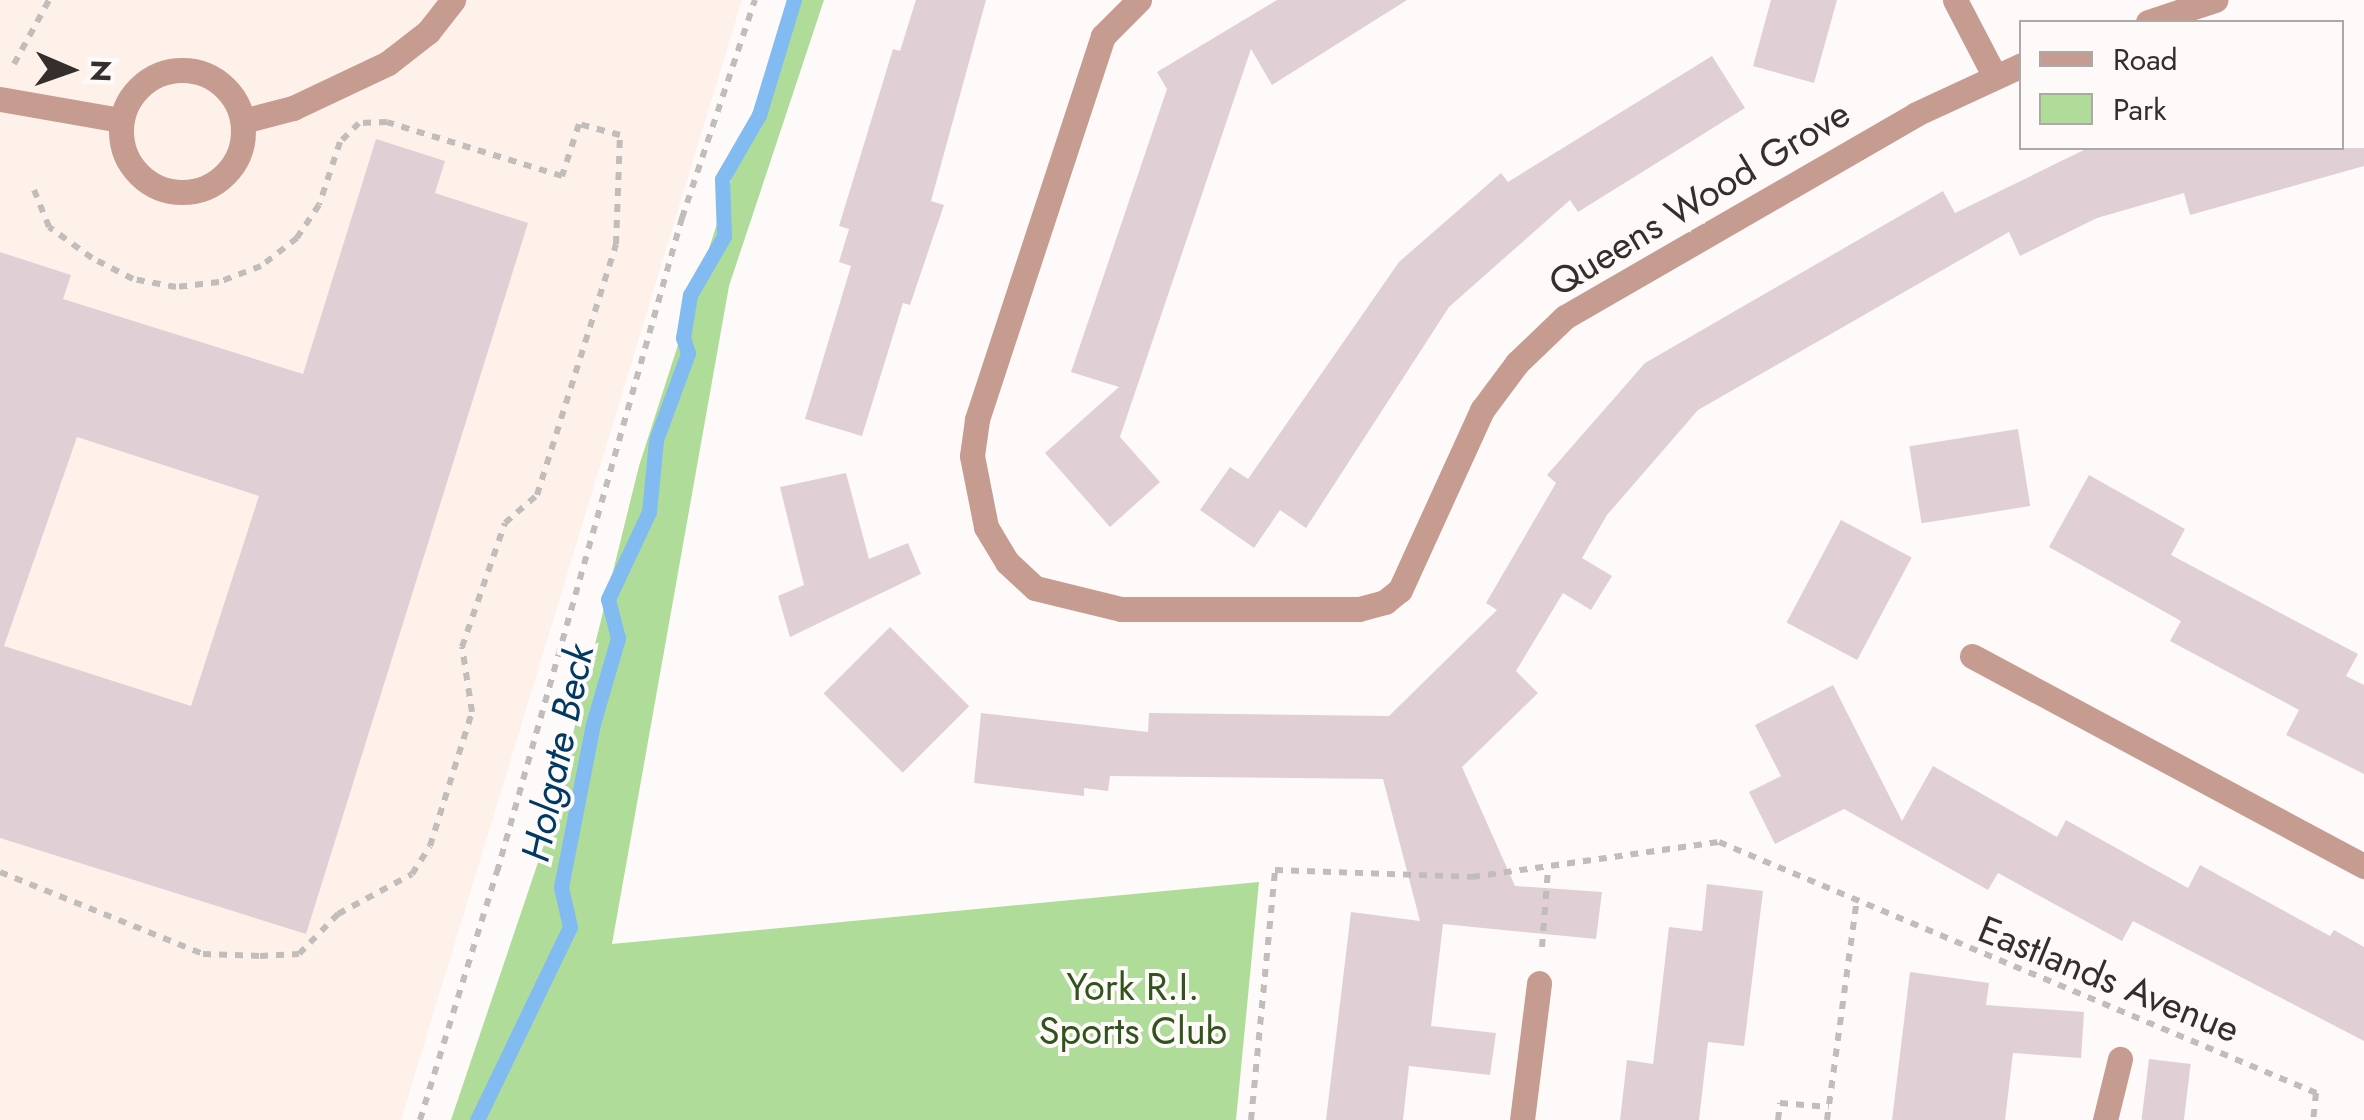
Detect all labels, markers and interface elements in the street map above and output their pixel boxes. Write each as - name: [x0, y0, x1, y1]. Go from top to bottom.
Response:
- north arrow: [20, 20, 120, 120]
- legend: [2019, 20, 2344, 150]
- text: Road: [2113, 38, 2178, 81]
- text: N: [80, 59, 121, 83]
- text: Park: [2113, 88, 2166, 131]
- street label: Queens Wood Grove: [1540, 90, 1858, 306]
- water label: Holgate Beck: [511, 640, 603, 866]
- street label: Eastlands Avenue: [1972, 906, 2246, 1052]
- park label: York R.I. Sports Club: [1039, 964, 1227, 1054]

